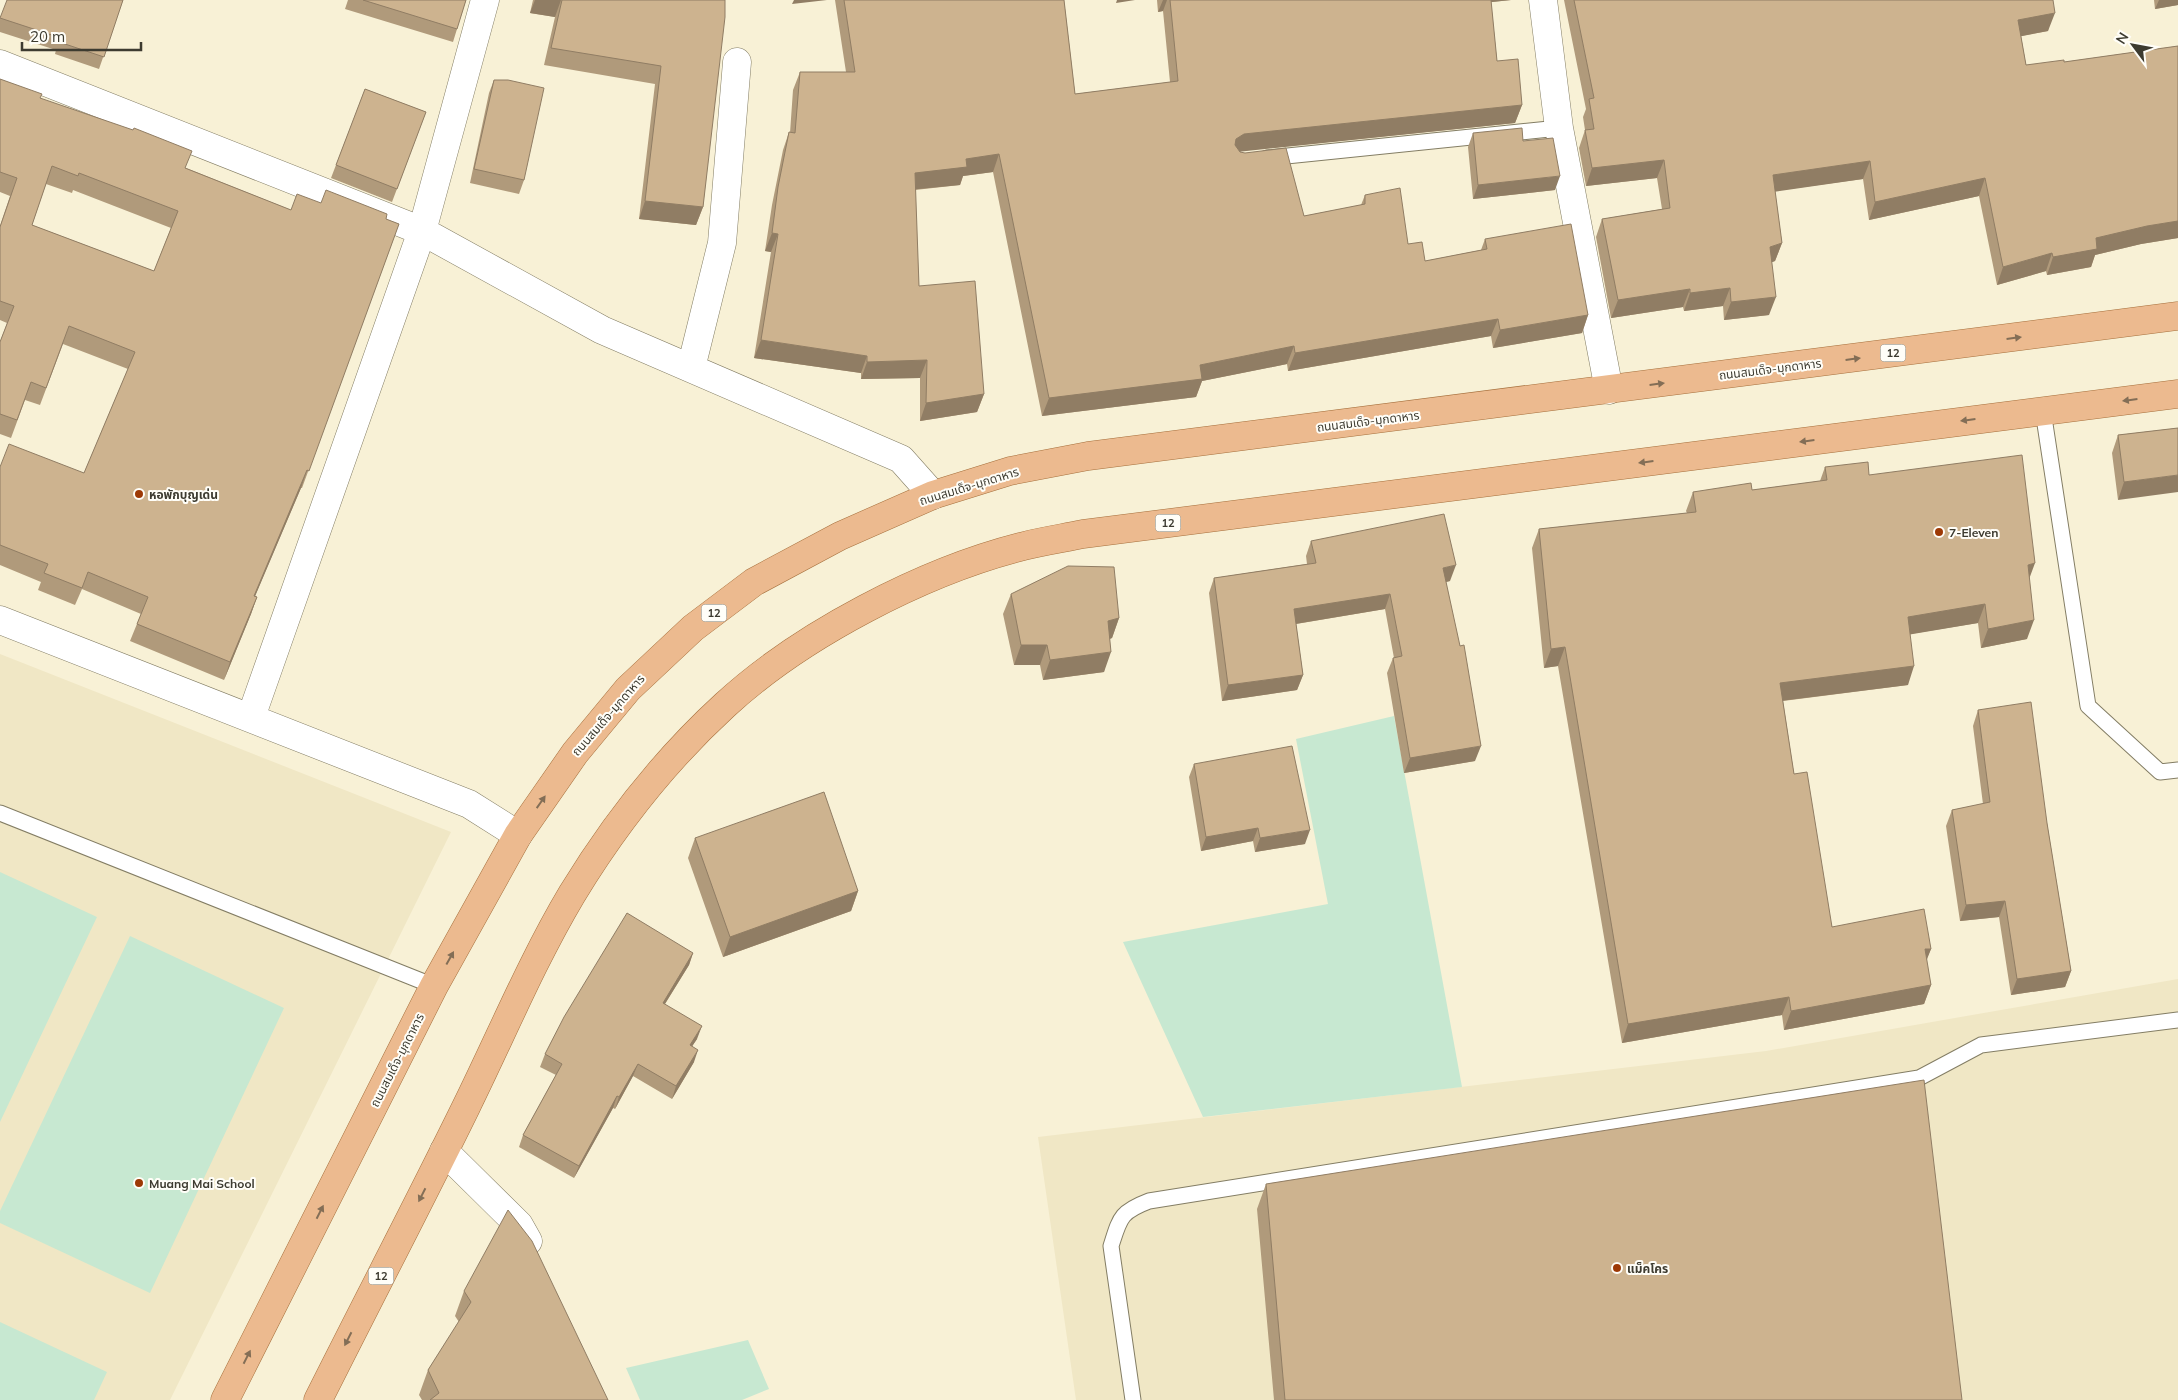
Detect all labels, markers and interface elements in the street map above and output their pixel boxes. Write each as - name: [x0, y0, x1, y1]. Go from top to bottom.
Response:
- scale bar: [22, 20, 141, 52]
- north arrow: [2108, 20, 2158, 70]
- text: 20 m: [30, 27, 65, 46]
- text: N: [2112, 29, 2132, 47]
- one-way arrow: [2006, 334, 2022, 342]
- road number: 12: [1880, 344, 1906, 362]
- one-way arrow: [1845, 354, 1861, 362]
- street label: ถนนสมเด็จ-มุกดาหาร: [1718, 355, 1822, 383]
- one-way arrow: [1649, 380, 1665, 388]
- one-way arrow: [2121, 396, 2137, 404]
- street label: ถนนสมเด็จ-มุกดาหาร: [1316, 407, 1420, 435]
- one-way arrow: [1960, 416, 1976, 424]
- one-way arrow: [1799, 437, 1815, 445]
- one-way arrow: [1638, 458, 1654, 466]
- street label: ถนนสมเด็จ-มุกดาหาร: [918, 464, 1021, 508]
- place label: หอพักบุญเด่น: [149, 487, 218, 502]
- marker: หอพักบุญเด่น: [133, 488, 145, 500]
- road number: 12: [1156, 514, 1180, 532]
- place label: 7-Eleven: [1949, 525, 1998, 540]
- marker: 7-Eleven: [1933, 526, 1945, 538]
- road number: 12: [702, 604, 726, 622]
- street label: ถนนสมเด็จ-มุกดาหาร: [569, 671, 648, 759]
- one-way arrow: [536, 796, 546, 809]
- one-way arrow: [446, 950, 454, 965]
- street label: ถนนสมเด็จ-มุกดาหาร: [367, 1011, 427, 1109]
- place label: Muang Mai School: [149, 1176, 255, 1191]
- marker: Muang Mai School: [133, 1177, 145, 1189]
- one-way arrow: [418, 1187, 426, 1202]
- one-way arrow: [316, 1204, 324, 1219]
- place label: แม็คโคร: [1627, 1261, 1668, 1276]
- marker: แม็คโคร: [1611, 1262, 1623, 1274]
- road number: 12: [368, 1268, 394, 1284]
- one-way arrow: [344, 1332, 352, 1347]
- one-way arrow: [243, 1349, 251, 1364]

